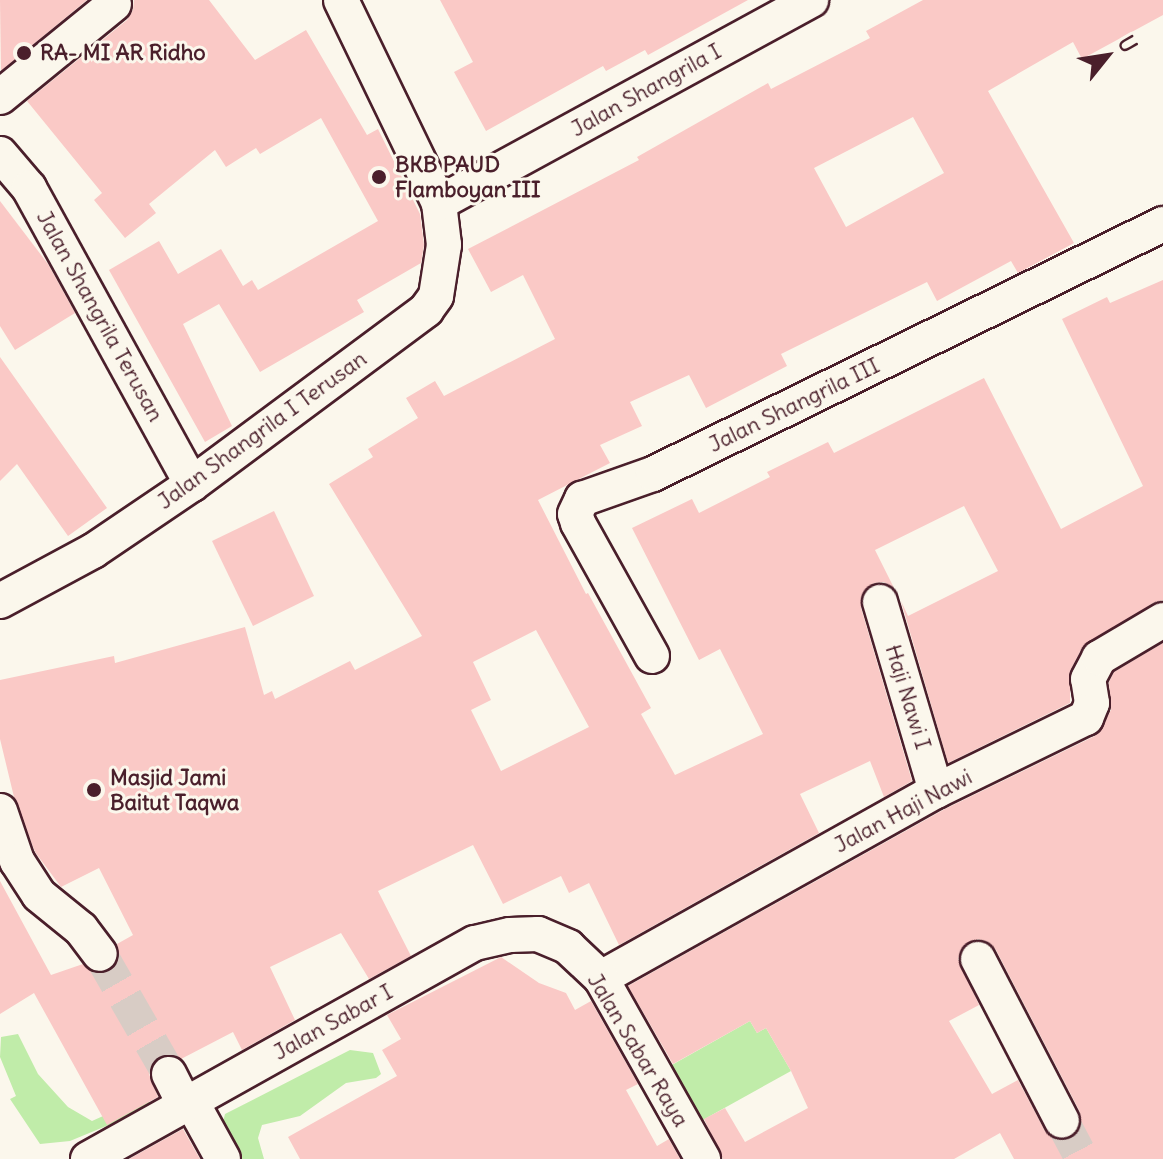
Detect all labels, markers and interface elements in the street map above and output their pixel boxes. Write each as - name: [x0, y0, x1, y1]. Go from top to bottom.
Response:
- north arrow: [1067, 16, 1147, 96]
- text: U: [1112, 30, 1144, 58]
- street label: Jalan Shangrila I: [566, 38, 726, 142]
- place label: RA- MI AR Ridho: [40, 40, 206, 66]
- marker: RA- MI AR Ridho: [15, 44, 33, 62]
- place label: BKB PAUD Flamboyan III: [395, 151, 541, 202]
- marker: BKB PAUD Flamboyan III: [370, 168, 388, 186]
- street label: Jalan Shangrila Terusan: [31, 206, 169, 426]
- street label: Jalan Shangrila I Terusan: [152, 345, 372, 515]
- street label: Jalan Shangrila III: [704, 352, 884, 458]
- street label: Haji Nawi I: [880, 641, 936, 753]
- place label: Masjid Jami Baitut Taqwa: [110, 764, 239, 816]
- street label: Jalan Haji Nawi: [830, 764, 976, 858]
- marker: Masjid Jami Baitut Taqwa: [85, 781, 103, 799]
- street label: Jalan Sabar Raya: [582, 969, 694, 1131]
- street label: Jalan Sabar I: [269, 978, 397, 1066]

